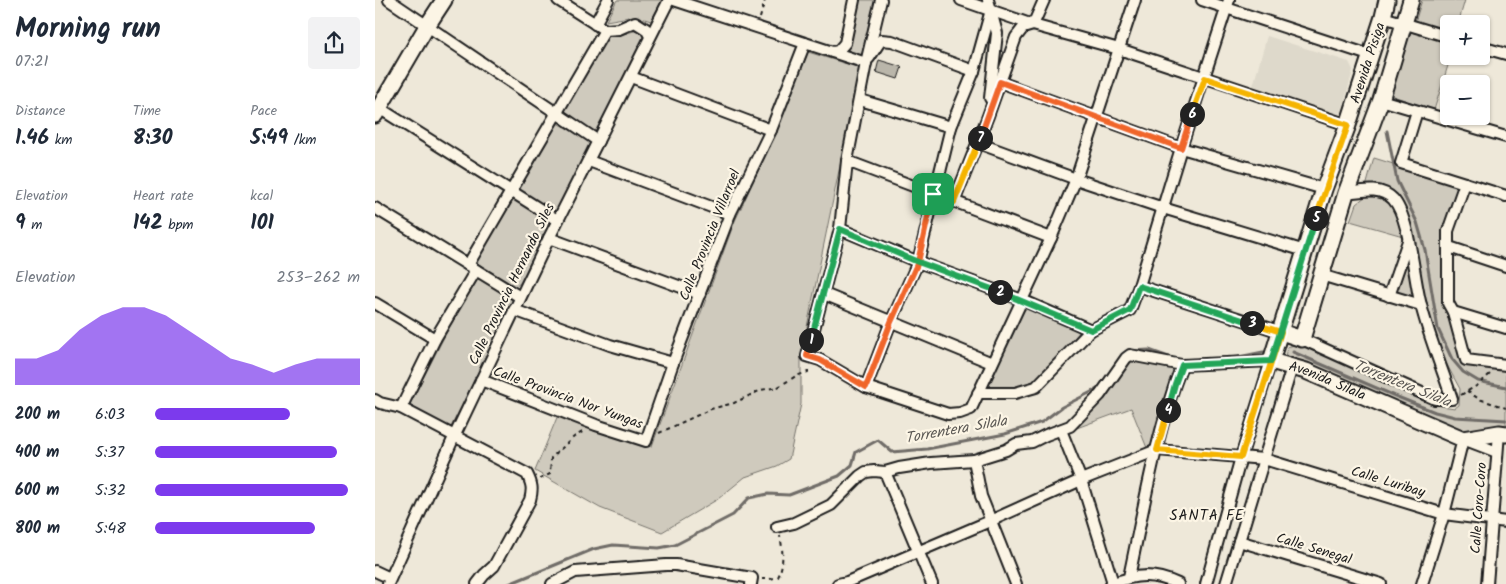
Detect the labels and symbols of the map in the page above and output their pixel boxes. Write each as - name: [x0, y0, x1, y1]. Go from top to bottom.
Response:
- street label: Avenida Pisiga: [1345, 20, 1391, 106]
- pin: 6: [1179, 102, 1205, 126]
- pin: 7: [967, 126, 993, 150]
- street label: Calle Provincia Villarroel: [674, 165, 747, 304]
- pin: [912, 173, 954, 215]
- street label: Calle Provincia Hernando Siles: [463, 199, 561, 369]
- pin: 5: [1303, 206, 1329, 230]
- pin: 2: [987, 280, 1013, 304]
- pin: 3: [1239, 310, 1265, 336]
- pin: 1: [799, 328, 823, 352]
- water label: Torrentera Silala: [1350, 354, 1455, 415]
- street label: Avenida Silala: [1286, 356, 1369, 407]
- street label: Calle Provincia Nor Yungas: [490, 361, 646, 435]
- pin: 4: [1155, 398, 1181, 422]
- water label: Torrentera Silala: [903, 409, 1010, 451]
- street label: Calle Luribay: [1348, 460, 1428, 504]
- street label: Calle Coro-Coro: [1465, 462, 1493, 554]
- district label: SANTA FE: [1169, 504, 1245, 528]
- street label: Calle Senegal: [1274, 527, 1355, 571]

